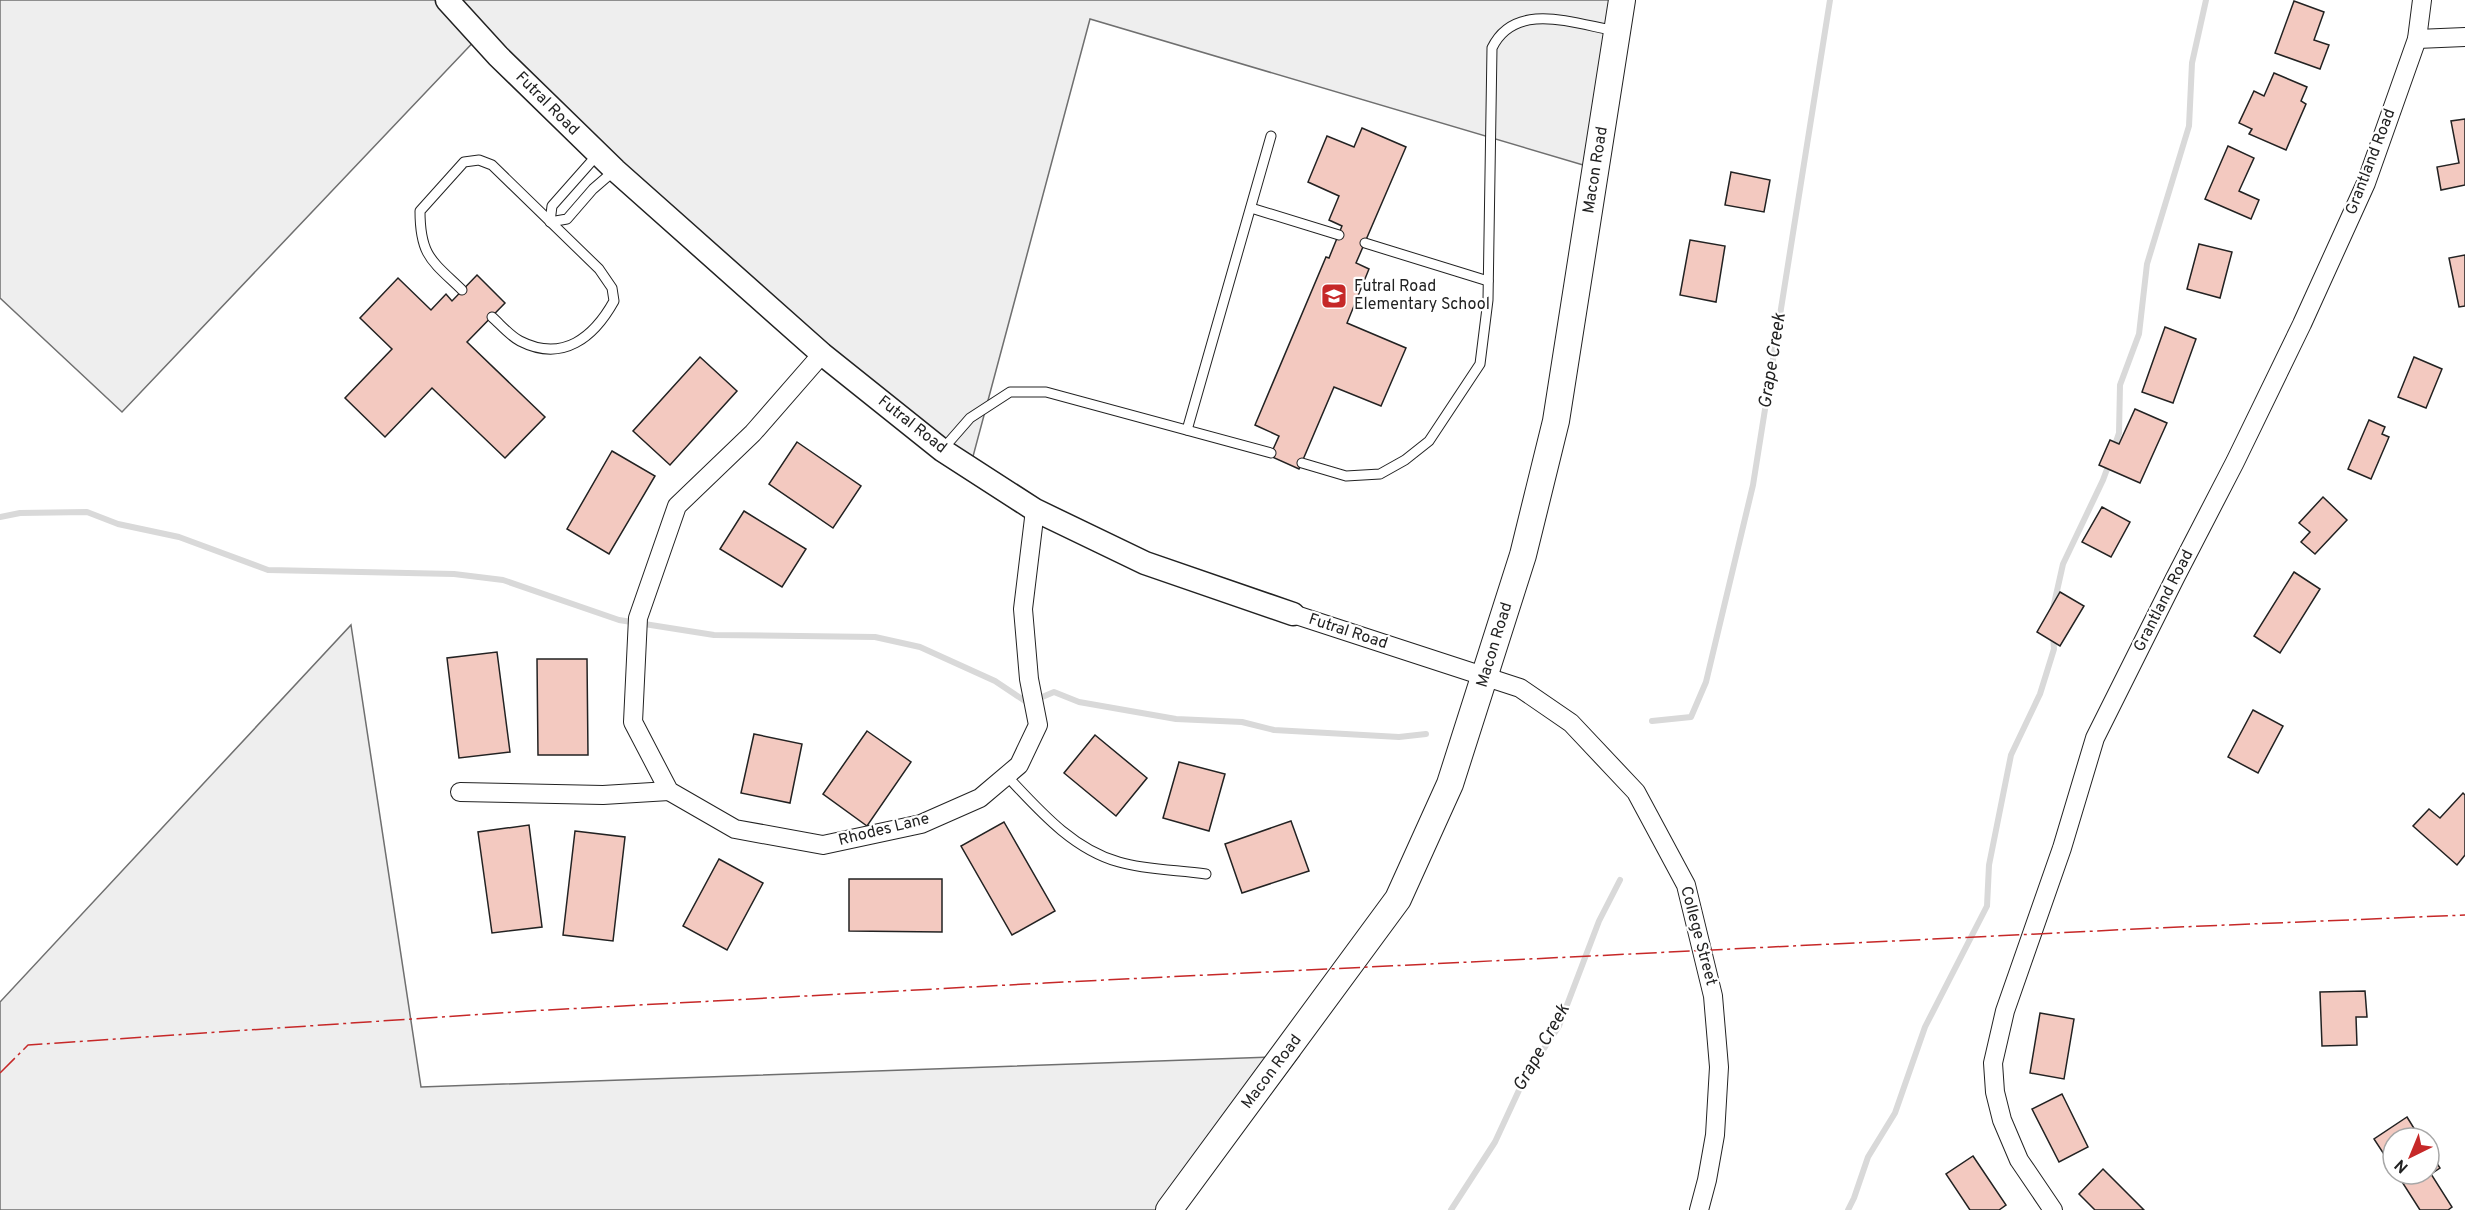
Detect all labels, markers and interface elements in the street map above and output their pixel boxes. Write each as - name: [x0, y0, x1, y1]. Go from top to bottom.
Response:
- street label: Futral Road: [511, 68, 583, 140]
- street label: Grantland Road: [2342, 106, 2400, 218]
- street label: Macon Road: [1579, 125, 1613, 215]
- place label: Futral Road Elementary School: [1354, 277, 1490, 315]
- school or university icon: Futral Road Elementary School: [1319, 281, 1349, 311]
- water label: Grape Creek: [1754, 311, 1792, 410]
- street label: Futral Road: [873, 392, 951, 458]
- street label: Grantland Road: [2130, 547, 2198, 655]
- street label: Macon Road: [1473, 600, 1517, 690]
- street label: Futral Road: [1306, 610, 1390, 654]
- street label: Rhodes Lane: [836, 809, 932, 851]
- street label: College Street: [1675, 884, 1721, 988]
- water label: Grape Creek: [1509, 1000, 1576, 1096]
- street label: Macon Road: [1238, 1031, 1306, 1113]
- north arrow: [2381, 1126, 2441, 1186]
- text: N: [2391, 1154, 2413, 1177]

